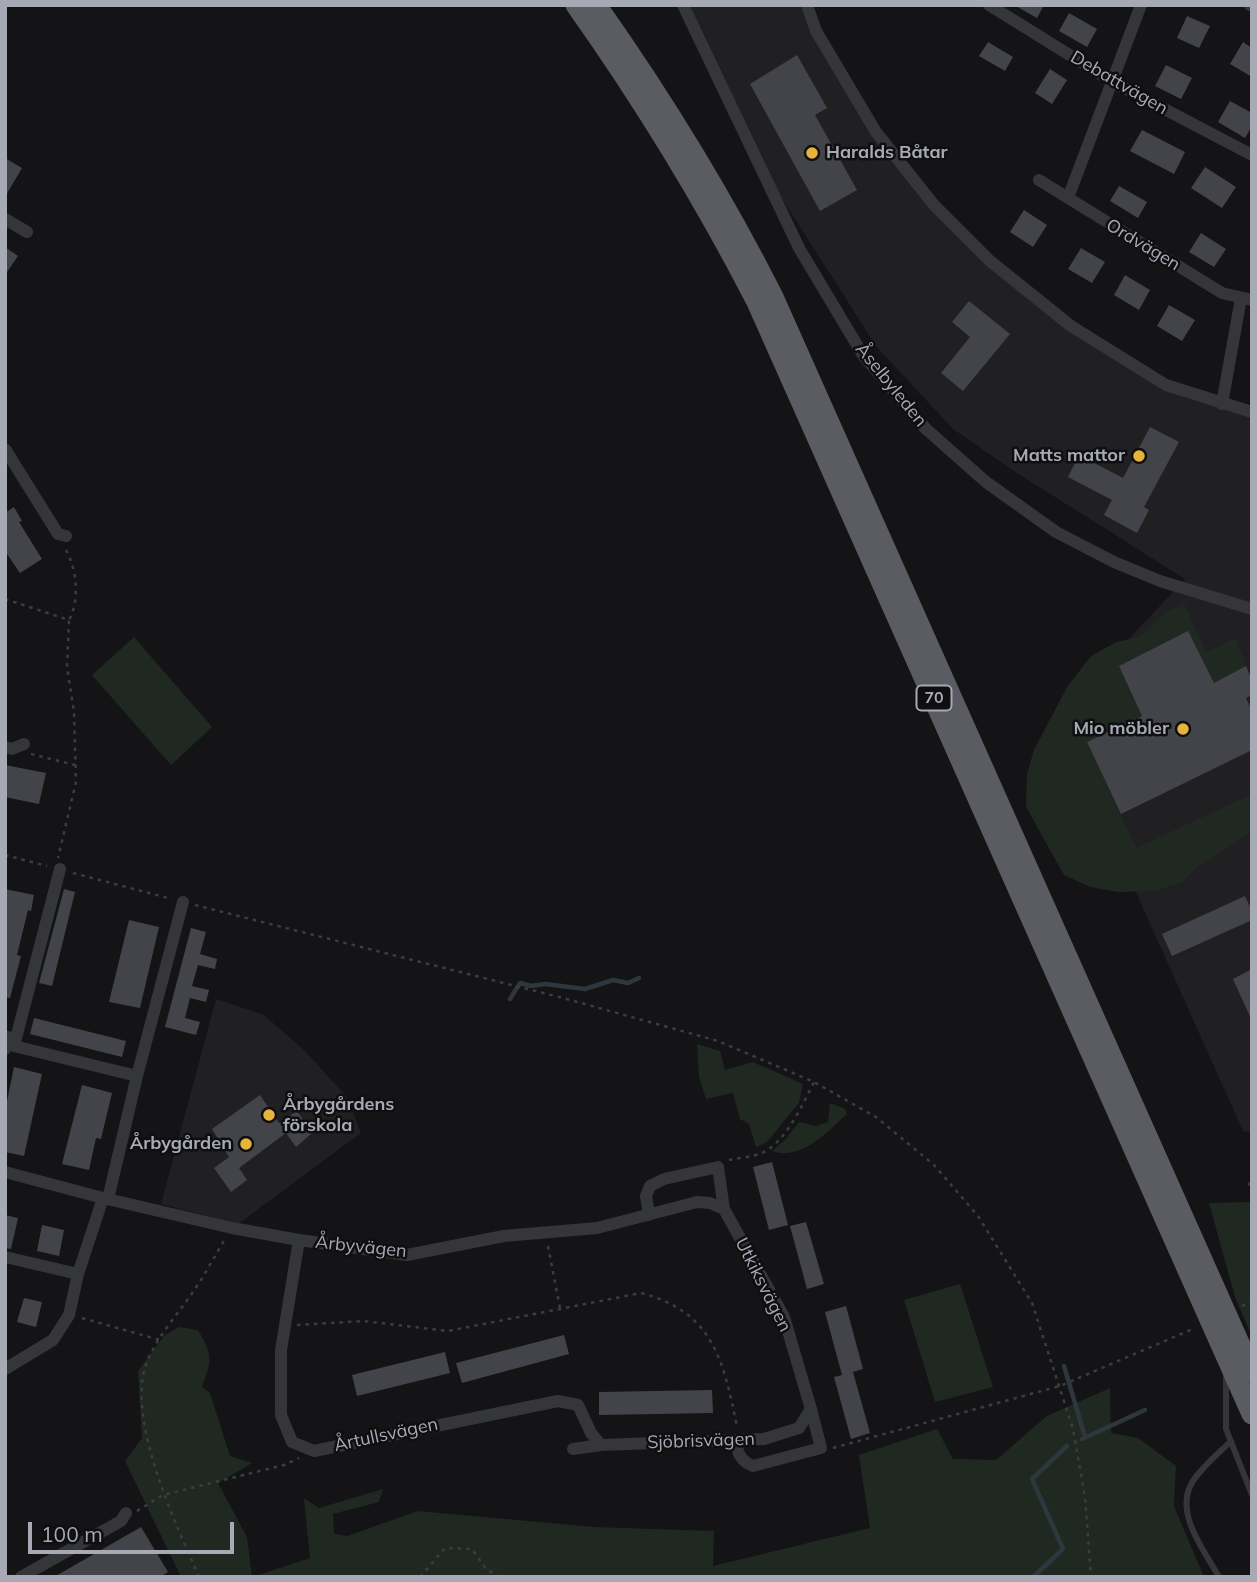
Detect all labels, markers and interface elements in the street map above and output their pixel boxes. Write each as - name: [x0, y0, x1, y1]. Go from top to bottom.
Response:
- street label: Debattvägen: [1066, 46, 1172, 120]
- place label: Haralds Båtar: [826, 142, 948, 164]
- marker: Haralds Båtar: [804, 145, 820, 161]
- street label: Ordvägen: [1102, 214, 1184, 276]
- street label: Åselbyleden: [851, 339, 931, 431]
- place label: Matts mattor: [1013, 445, 1125, 467]
- marker: Matts mattor: [1131, 448, 1147, 464]
- road number: 70: [916, 685, 951, 710]
- place label: Mio möbler: [1073, 718, 1169, 740]
- marker: Mio möbler: [1175, 721, 1191, 737]
- place label: Årbygårdens förskola: [283, 1094, 394, 1136]
- marker: Årbygårdens förskola: [261, 1107, 277, 1123]
- place label: Årbygården: [130, 1133, 232, 1155]
- marker: Årbygården: [238, 1136, 254, 1152]
- street label: Årbyvägen: [314, 1231, 408, 1263]
- street label: Utkiksvägen: [730, 1234, 796, 1336]
- street label: Årtullsvägen: [332, 1413, 440, 1457]
- street label: Sjöbrisvägen: [647, 1428, 755, 1454]
- scale bar: [32, 1508, 238, 1552]
- text: 100 m: [41, 1521, 103, 1547]

